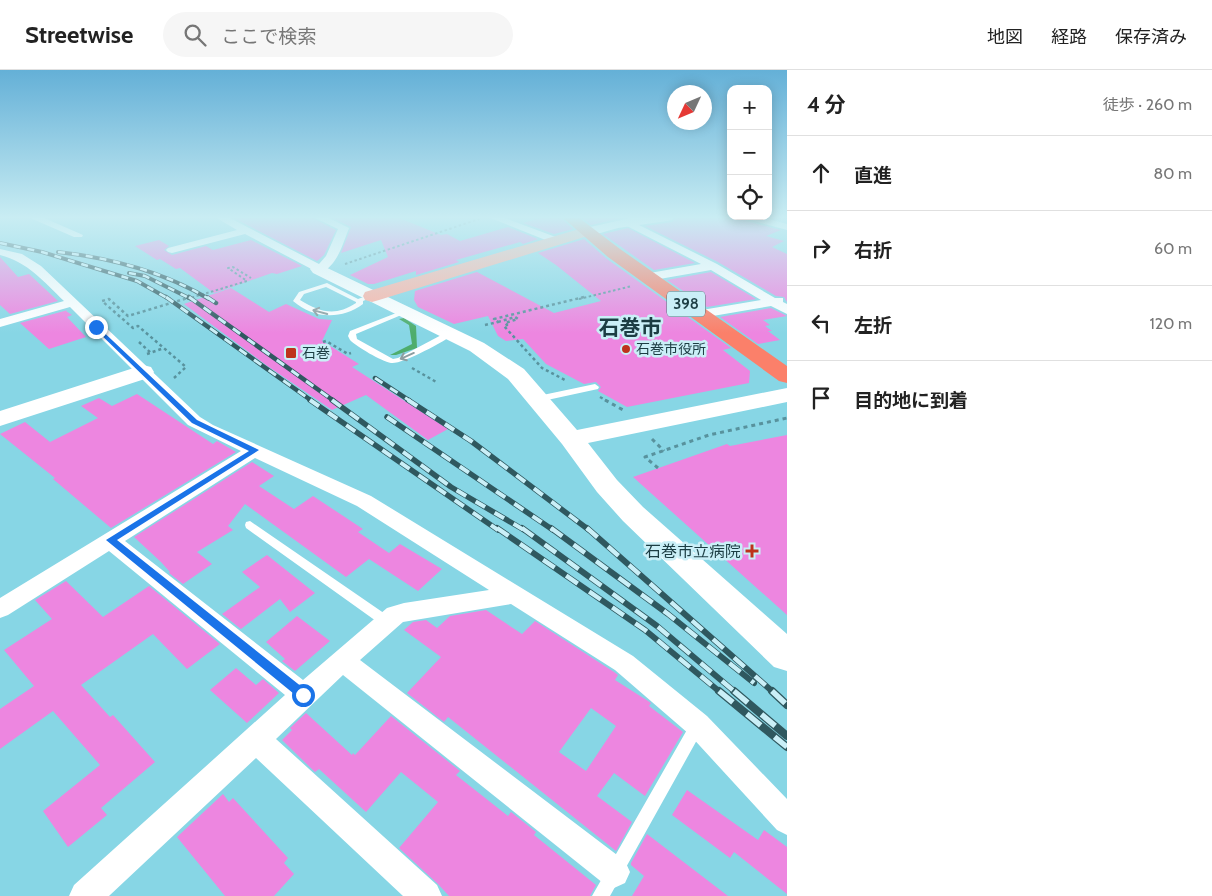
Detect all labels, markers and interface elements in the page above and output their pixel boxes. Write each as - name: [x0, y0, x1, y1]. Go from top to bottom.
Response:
- search box: [163, 12, 513, 57]
- text: Streetwise: [25, 20, 133, 49]
- icon: search: [181, 21, 209, 49]
- text: ここで検索: [221, 25, 316, 48]
- text: 地図: [987, 26, 1023, 48]
- text: 経路: [1051, 26, 1087, 48]
- text: 保存済み: [1115, 26, 1187, 48]
- north arrow: [667, 85, 712, 130]
- map controls: [727, 85, 772, 220]
- button: +: [727, 85, 772, 130]
- text: 4 分: [807, 92, 846, 117]
- text: 徒歩 · 260 m: [1103, 95, 1192, 114]
- button: −: [727, 130, 772, 175]
- icon: ahead: [807, 159, 835, 187]
- text: 直進: [854, 164, 892, 187]
- text: 80 m: [1154, 164, 1192, 183]
- button: locate: [727, 175, 772, 220]
- icon: right: [807, 234, 835, 262]
- text: 右折: [854, 239, 892, 262]
- text: 60 m: [1154, 239, 1192, 258]
- road number: 398: [667, 292, 705, 316]
- one-way arrow: [312, 307, 328, 316]
- icon: left: [807, 309, 835, 337]
- text: 左折: [854, 314, 892, 337]
- text: 120 m: [1150, 314, 1192, 333]
- district label: 石巻市: [599, 315, 662, 340]
- route end: [85, 316, 108, 339]
- place label: 石巻市役所: [636, 340, 706, 358]
- marker: 石巻市役所: [620, 343, 632, 355]
- place label: 石巻: [302, 344, 330, 362]
- marker: 石巻: [284, 346, 298, 360]
- one-way arrow: [400, 352, 415, 362]
- icon: arrive: [807, 384, 835, 412]
- text: 目的地に到着: [854, 389, 968, 412]
- place label: 石巻市立病院: [645, 542, 741, 561]
- marker: 石巻市立病院: [745, 544, 759, 558]
- route start: [292, 684, 315, 707]

